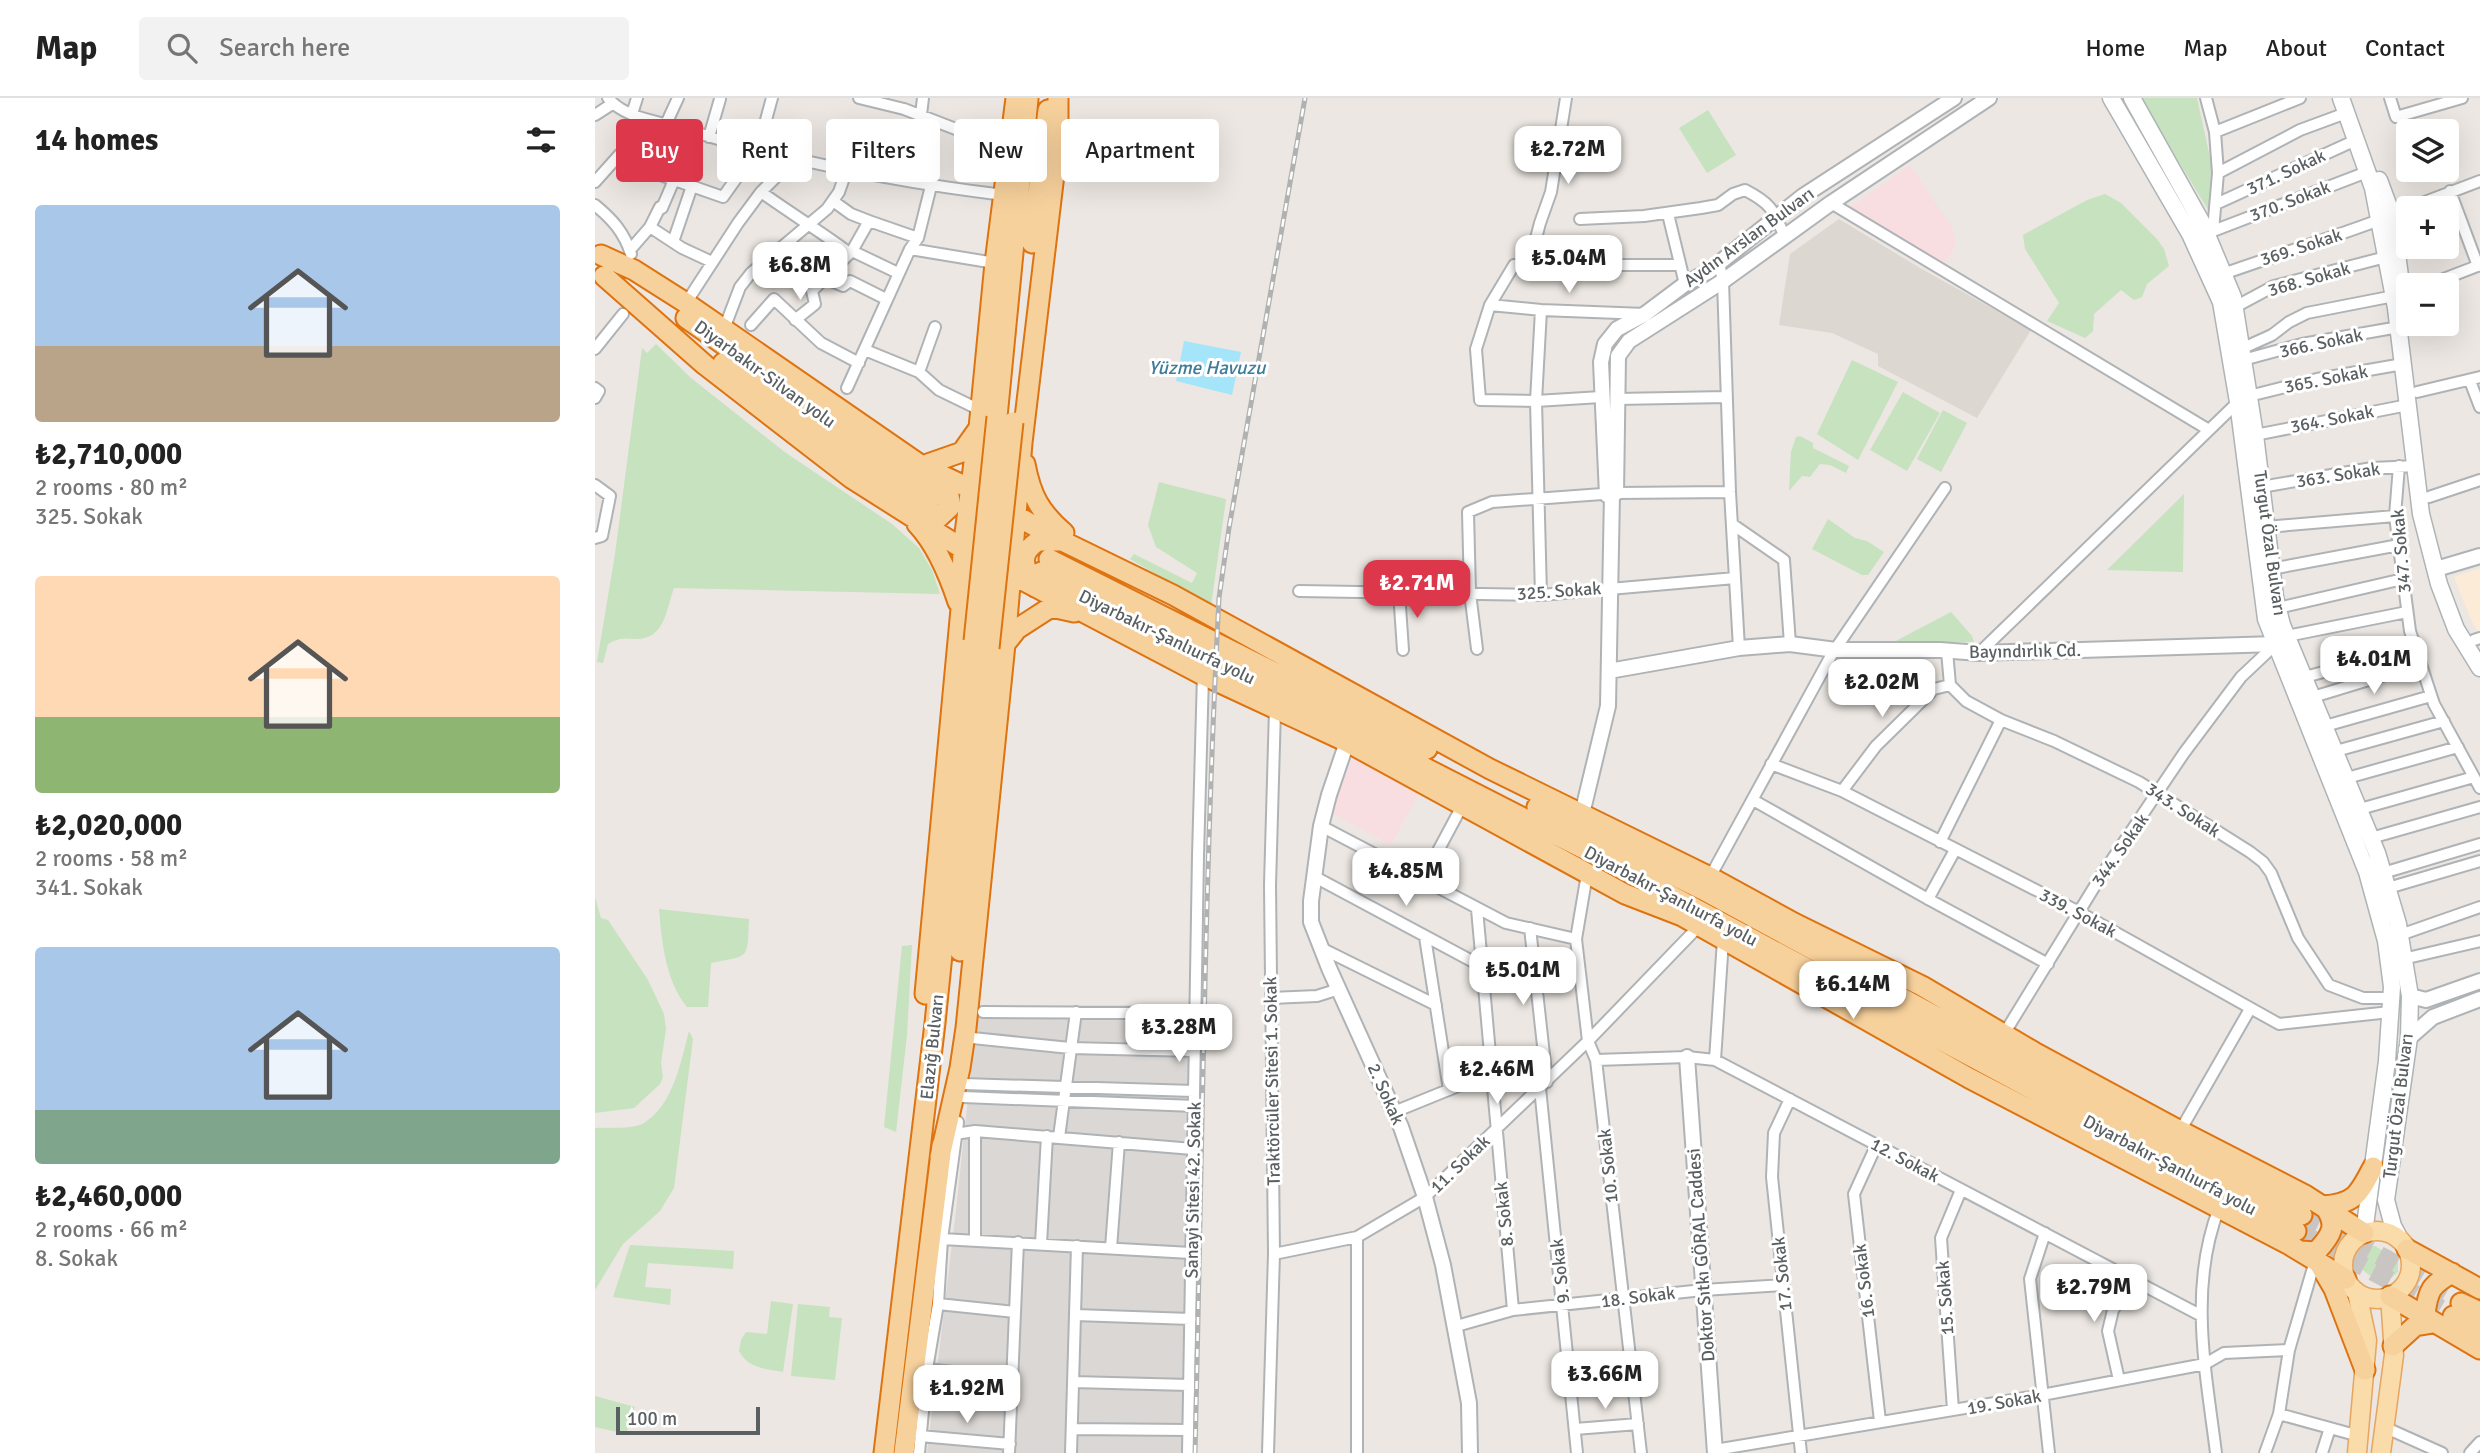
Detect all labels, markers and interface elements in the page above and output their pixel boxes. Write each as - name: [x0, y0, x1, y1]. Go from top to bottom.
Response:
- search box: [139, 17, 629, 80]
- text: Map: [35, 28, 97, 69]
- icon: search: [163, 29, 201, 67]
- text: Search here: [219, 32, 350, 64]
- text: Home: [2085, 33, 2145, 63]
- text: Map: [2183, 33, 2228, 63]
- text: About: [2266, 33, 2327, 63]
- text: Contact: [2365, 33, 2445, 63]
- chip: Buy: [616, 119, 703, 182]
- chip: Rent: [717, 119, 812, 182]
- chip: Filters: [826, 119, 940, 182]
- chip: New: [954, 119, 1047, 182]
- chip: Apartment: [1061, 119, 1219, 182]
- map controls: [2396, 119, 2459, 336]
- button: layers: [2396, 119, 2459, 182]
- icon: filters: [522, 121, 560, 159]
- text: 14 homes: [35, 122, 158, 159]
- pin: ₺2.72M: [1511, 126, 1625, 186]
- text: ₺2.72M: [1530, 134, 1606, 163]
- street label: 371. Sokak: [2243, 144, 2329, 200]
- street label: 370. Sokak: [2247, 176, 2333, 226]
- street label: Aydın Arslan Bulvarı: [1679, 182, 1819, 292]
- button: +: [2396, 196, 2459, 259]
- street label: 369. Sokak: [2257, 223, 2345, 271]
- pin: ₺5.04M: [1512, 236, 1626, 295]
- pin: ₺6.8M: [751, 242, 849, 302]
- text: ₺5.04M: [1531, 243, 1607, 272]
- icon: home: [235, 250, 361, 376]
- text: ₺6.8M: [768, 250, 832, 279]
- street label: 368. Sokak: [2265, 257, 2353, 301]
- button: −: [2396, 273, 2459, 336]
- street label: Diyarbakır-Silvan yolu: [690, 315, 840, 433]
- street label: 366. Sokak: [2277, 323, 2365, 363]
- water label: Yüzme Havuzu: [1149, 356, 1267, 380]
- street label: 365. Sokak: [2282, 360, 2370, 398]
- street label: 364. Sokak: [2288, 400, 2376, 438]
- text: ₺2,710,000: [35, 436, 182, 473]
- street label: 363. Sokak: [2295, 458, 2381, 492]
- street label: Turgut Özal Bulvarı: [2249, 469, 2291, 617]
- text: 2 rooms · 80 m²: [35, 473, 188, 502]
- text: 325. Sokak: [35, 502, 143, 531]
- street label: 347. Sokak: [2386, 508, 2416, 594]
- pin: ₺2.71M: [1360, 560, 1474, 620]
- text: ₺2.71M: [1379, 568, 1455, 597]
- street label: 325. Sokak: [1516, 577, 1602, 605]
- street label: Diyarbakır-Şanlıurfa yolu: [1075, 585, 1259, 689]
- icon: home: [235, 621, 361, 747]
- pin: ₺4.01M: [2317, 636, 2431, 696]
- street label: Bayındırlık Cd.: [1969, 639, 2081, 663]
- text: ₺4.01M: [2336, 644, 2412, 673]
- pin: ₺2.02M: [1825, 660, 1939, 719]
- text: ₺2.02M: [1844, 667, 1920, 696]
- street label: 343. Sokak: [2142, 778, 2224, 842]
- text: ₺2,020,000: [35, 807, 182, 844]
- street label: 344. Sokak: [2087, 809, 2153, 891]
- street label: Diyarbakır-Şanlıurfa yolu: [1581, 841, 1761, 951]
- text: 2 rooms · 58 m²: [35, 844, 188, 873]
- pin: ₺4.85M: [1349, 848, 1463, 908]
- text: ₺4.85M: [1368, 856, 1444, 885]
- text: 341. Sokak: [35, 873, 143, 902]
- street label: 339. Sokak: [2036, 883, 2120, 943]
- pin: ₺5.01M: [1466, 948, 1580, 1007]
- text: ₺5.01M: [1485, 955, 1561, 984]
- pin: ₺6.14M: [1796, 962, 1910, 1021]
- text: ₺6.14M: [1815, 969, 1891, 998]
- street label: Traktörcüler Sitesi 1. Sokak: [1259, 976, 1285, 1186]
- icon: home: [235, 992, 361, 1118]
- street label: Elazığ Bulvarı: [916, 993, 948, 1101]
- pin: ₺3.28M: [1122, 1004, 1236, 1064]
- text: ₺3.28M: [1141, 1012, 1217, 1041]
- street label: Turgut Özal Bulvarı: [2378, 1032, 2418, 1180]
- pin: ₺2.46M: [1440, 1046, 1554, 1106]
- text: ₺2.46M: [1459, 1054, 1535, 1083]
- street label: 2. Sokak: [1363, 1060, 1409, 1128]
- street label: Sanayi Sitesi 42. Sokak: [1180, 1102, 1206, 1278]
- street label: Diyarbakır-Şanlıurfa yolu: [2080, 1110, 2260, 1220]
- street label: 10. Sokak: [1593, 1128, 1623, 1204]
- street label: 11. Sokak: [1425, 1130, 1495, 1198]
- street label: 12. Sokak: [1867, 1133, 1943, 1187]
- street label: Doktor Sıtkı GÖRAL Caddesi: [1683, 1147, 1719, 1363]
- text: ₺2,460,000: [35, 1178, 182, 1215]
- street label: 8. Sokak: [1490, 1181, 1518, 1247]
- text: 2 rooms · 66 m²: [35, 1215, 188, 1244]
- street label: 17. Sokak: [1767, 1236, 1797, 1312]
- street label: 9. Sokak: [1546, 1238, 1574, 1304]
- street label: 16. Sokak: [1849, 1243, 1879, 1319]
- text: 8. Sokak: [35, 1244, 118, 1273]
- street label: 15. Sokak: [1931, 1260, 1959, 1336]
- pin: ₺2.79M: [2037, 1264, 2151, 1324]
- text: ₺2.79M: [2056, 1272, 2132, 1301]
- street label: 18. Sokak: [1600, 1282, 1676, 1312]
- pin: ₺3.66M: [1548, 1352, 1662, 1411]
- text: ₺3.66M: [1567, 1359, 1643, 1388]
- pin: ₺1.92M: [910, 1366, 1024, 1425]
- text: ₺1.92M: [929, 1373, 1005, 1402]
- street label: 19. Sokak: [1965, 1385, 2043, 1419]
- scale bar: [616, 1404, 759, 1436]
- text: 100 m: [627, 1407, 677, 1431]

